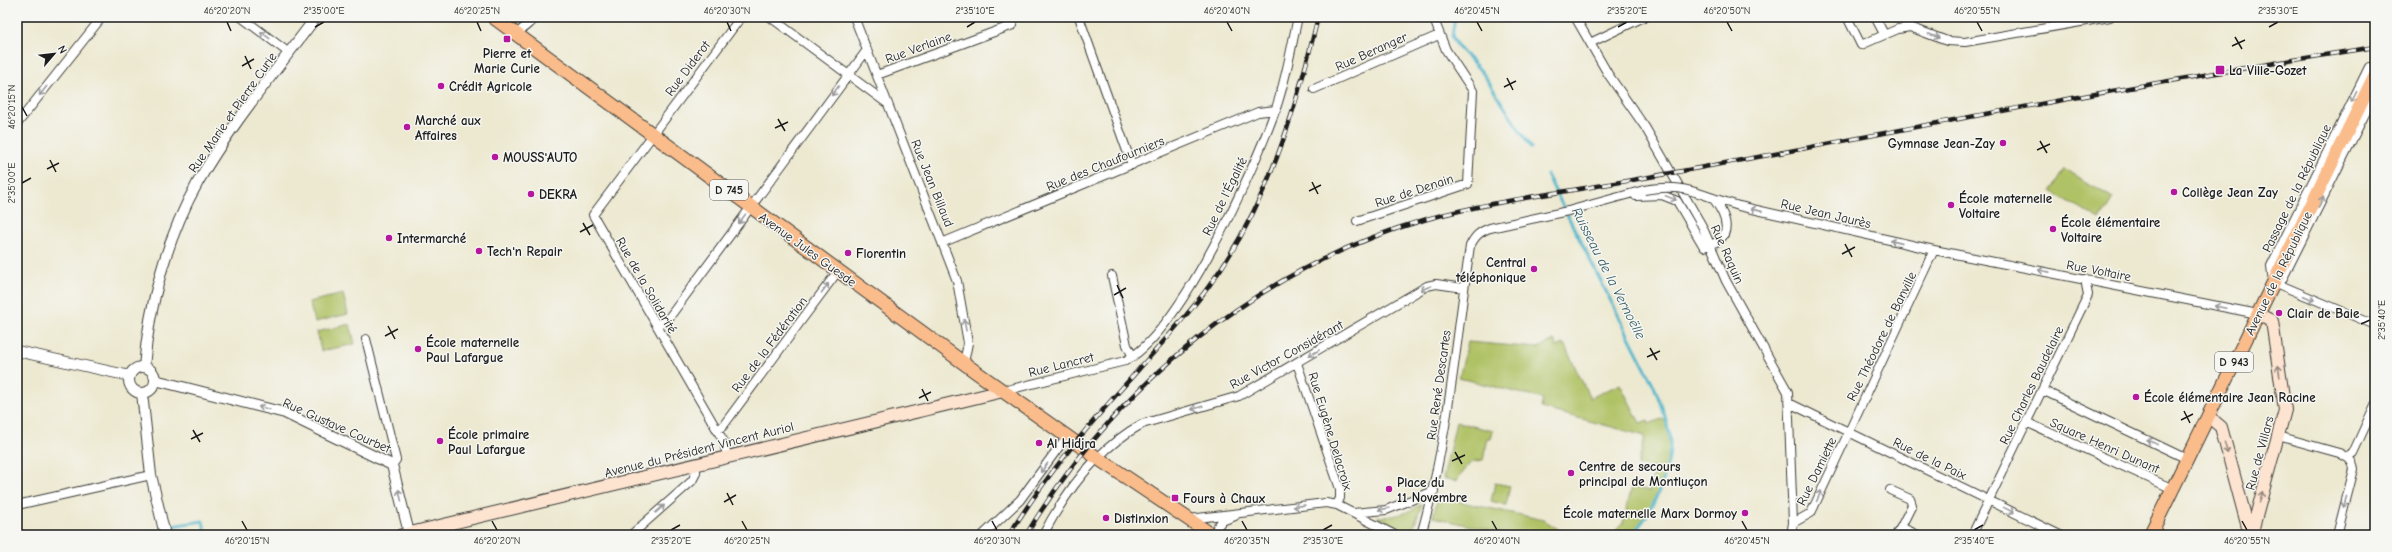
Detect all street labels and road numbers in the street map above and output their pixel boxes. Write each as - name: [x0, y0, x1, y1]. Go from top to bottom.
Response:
- street label: Rue Verlaine: [883, 28, 954, 66]
- street label: Rue Beranger: [1333, 29, 1410, 74]
- street label: Rue Diderot: [662, 37, 714, 99]
- street label: Rue Marie et Pierre Curie: [185, 49, 280, 175]
- street label: Passage de la République: [2259, 121, 2334, 255]
- street label: Rue des Chaufourniers: [1044, 133, 1166, 194]
- street label: Rue Jean Billaud: [908, 137, 957, 229]
- street label: Rue de l'Égalité: [1198, 154, 1250, 238]
- street label: Rue de Denain: [1373, 171, 1455, 210]
- road number: D 745: [710, 180, 748, 200]
- street label: Rue Jean Jaurès: [1779, 196, 1872, 231]
- street label: Avenue de la République: [2242, 208, 2315, 338]
- street label: Avenue Jules Guesde: [756, 209, 860, 290]
- street label: Rue Raquin: [1708, 222, 1747, 286]
- street label: Rue de la Solidarité: [613, 235, 680, 336]
- street label: Rue Voltaire: [2065, 257, 2133, 284]
- street label: Rue Théodore de Banville: [1844, 269, 1920, 403]
- street label: Rue de la Fédération: [729, 293, 810, 395]
- street label: Rue Victor Considérant: [1227, 316, 1347, 392]
- street label: Rue Charles Baudelaire: [1996, 323, 2067, 447]
- street label: Rue René Descartes: [1423, 329, 1454, 441]
- street label: Rue Lancret: [1027, 349, 1097, 380]
- road number: D 943: [2215, 352, 2253, 372]
- street label: Rue Eugène Delacroix: [1305, 370, 1356, 493]
- street label: Rue Gustave Courbet: [281, 395, 394, 457]
- street label: Square Henri Dunant: [2048, 415, 2163, 477]
- street label: Rue de Villars: [2242, 415, 2277, 492]
- street label: Avenue du Président Vincent Auriol: [603, 419, 795, 480]
- street label: Rue Damiette: [1794, 434, 1840, 508]
- street label: Rue de la Paix: [1891, 434, 1970, 483]

